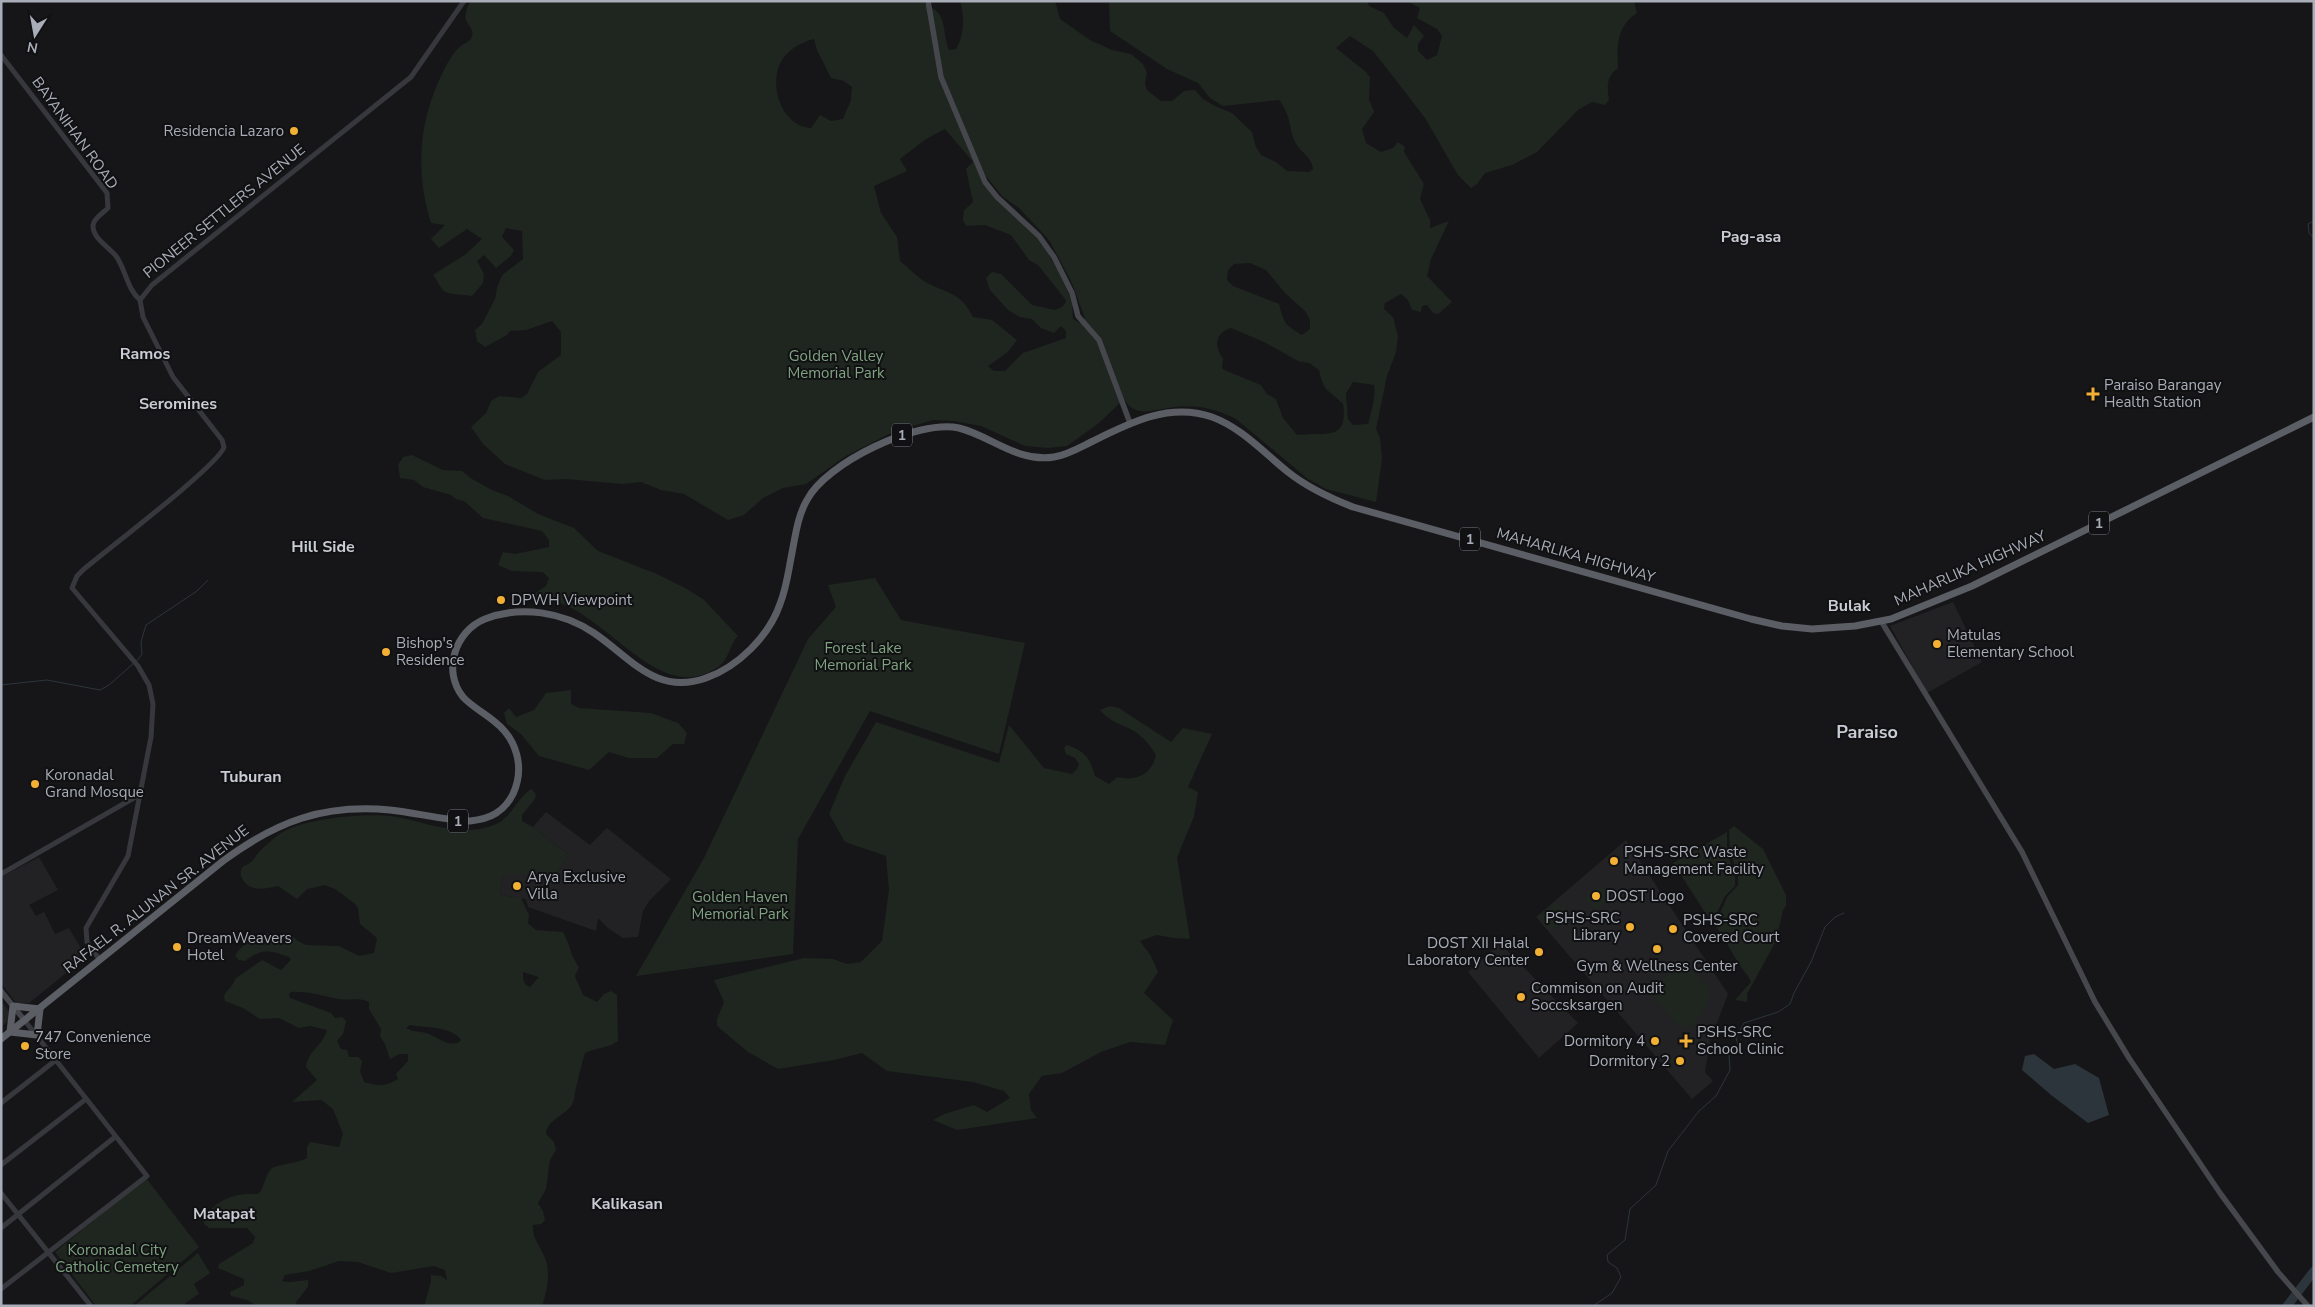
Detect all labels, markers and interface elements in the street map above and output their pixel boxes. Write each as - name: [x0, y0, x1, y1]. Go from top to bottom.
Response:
- north arrow: [10, 10, 60, 60]
- text: N: [26, 37, 40, 58]
- street label: BAYANIHAN ROAD: [27, 73, 123, 193]
- place label: Residencia Lazaro: [163, 121, 284, 141]
- marker: Residencia Lazaro: [288, 125, 300, 137]
- street label: PIONEER SETTLERS AVENUE: [139, 139, 309, 283]
- district label: Pag-asa: [1721, 226, 1781, 248]
- district label: Ramos: [120, 343, 171, 365]
- park label: Golden Valley Memorial Park: [787, 346, 885, 383]
- place label: Paraiso Barangay Health Station: [2104, 375, 2222, 412]
- marker: Paraiso Barangay Health Station: [2086, 387, 2100, 401]
- district label: Seromines: [139, 393, 217, 415]
- road number: 1: [892, 424, 912, 446]
- road number: 1: [2089, 512, 2109, 534]
- street label: MAHARLIKA HIGHWAY: [1494, 523, 1659, 588]
- street label: MAHARLIKA HIGHWAY: [1891, 525, 2050, 610]
- road number: 1: [1460, 528, 1480, 550]
- district label: Hill Side: [291, 536, 355, 558]
- place label: DPWH Viewpoint: [511, 590, 633, 610]
- marker: DPWH Viewpoint: [495, 594, 507, 606]
- district label: Bulak: [1828, 595, 1871, 617]
- place label: Matulas Elementary School: [1947, 625, 2074, 662]
- place label: Bishop's Residence: [396, 633, 465, 670]
- park label: Forest Lake Memorial Park: [814, 638, 912, 675]
- marker: Matulas Elementary School: [1931, 638, 1943, 650]
- marker: Bishop's Residence: [380, 646, 392, 658]
- district label: Paraiso: [1836, 720, 1898, 744]
- place label: Koronadal Grand Mosque: [45, 765, 144, 802]
- district label: Tuburan: [220, 766, 282, 788]
- marker: Koronadal Grand Mosque: [29, 778, 41, 790]
- road number: 1: [448, 809, 468, 832]
- street label: RAFAEL R. ALUNAN SR. AVENUE: [59, 820, 253, 978]
- place label: PSHS-SRC Waste Management Facility: [1624, 842, 1764, 879]
- marker: PSHS-SRC Waste Management Facility: [1608, 855, 1620, 867]
- place label: Arya Exclusive Villa: [526, 867, 626, 904]
- marker: Arya Exclusive Villa: [511, 880, 523, 892]
- place label: DOST Logo: [1606, 886, 1684, 906]
- park label: Golden Haven Memorial Park: [691, 887, 789, 924]
- marker: DOST Logo: [1590, 890, 1602, 902]
- place label: PSHS-SRC Library: [1545, 908, 1620, 945]
- place label: PSHS-SRC Covered Court: [1683, 910, 1780, 947]
- marker: PSHS-SRC Library: [1624, 921, 1636, 933]
- marker: PSHS-SRC Covered Court: [1667, 923, 1679, 935]
- place label: DreamWeavers Hotel: [187, 928, 292, 965]
- place label: DOST XII Halal Laboratory Center: [1407, 933, 1530, 970]
- marker: DreamWeavers Hotel: [171, 941, 183, 953]
- marker: Gym & Wellness Center: [1651, 943, 1663, 955]
- marker: DOST XII Halal Laboratory Center: [1533, 946, 1545, 958]
- place label: Gym & Wellness Center: [1576, 956, 1738, 976]
- place label: Commison on Audit Soccsksargen: [1531, 978, 1664, 1015]
- marker: Commison on Audit Soccsksargen: [1515, 991, 1527, 1003]
- place label: PSHS-SRC School Clinic: [1697, 1022, 1784, 1059]
- place label: 747 Convenience Store: [35, 1027, 151, 1064]
- place label: Dormitory 4: [1564, 1031, 1645, 1051]
- marker: PSHS-SRC School Clinic: [1679, 1034, 1693, 1048]
- marker: Dormitory 4: [1649, 1035, 1661, 1047]
- marker: 747 Convenience Store: [19, 1040, 31, 1052]
- place label: Dormitory 2: [1589, 1051, 1670, 1071]
- marker: Dormitory 2: [1674, 1055, 1686, 1067]
- district label: Kalikasan: [591, 1193, 663, 1215]
- district label: Matapat: [193, 1203, 256, 1225]
- park label: Koronadal City Catholic Cemetery: [55, 1240, 179, 1277]

